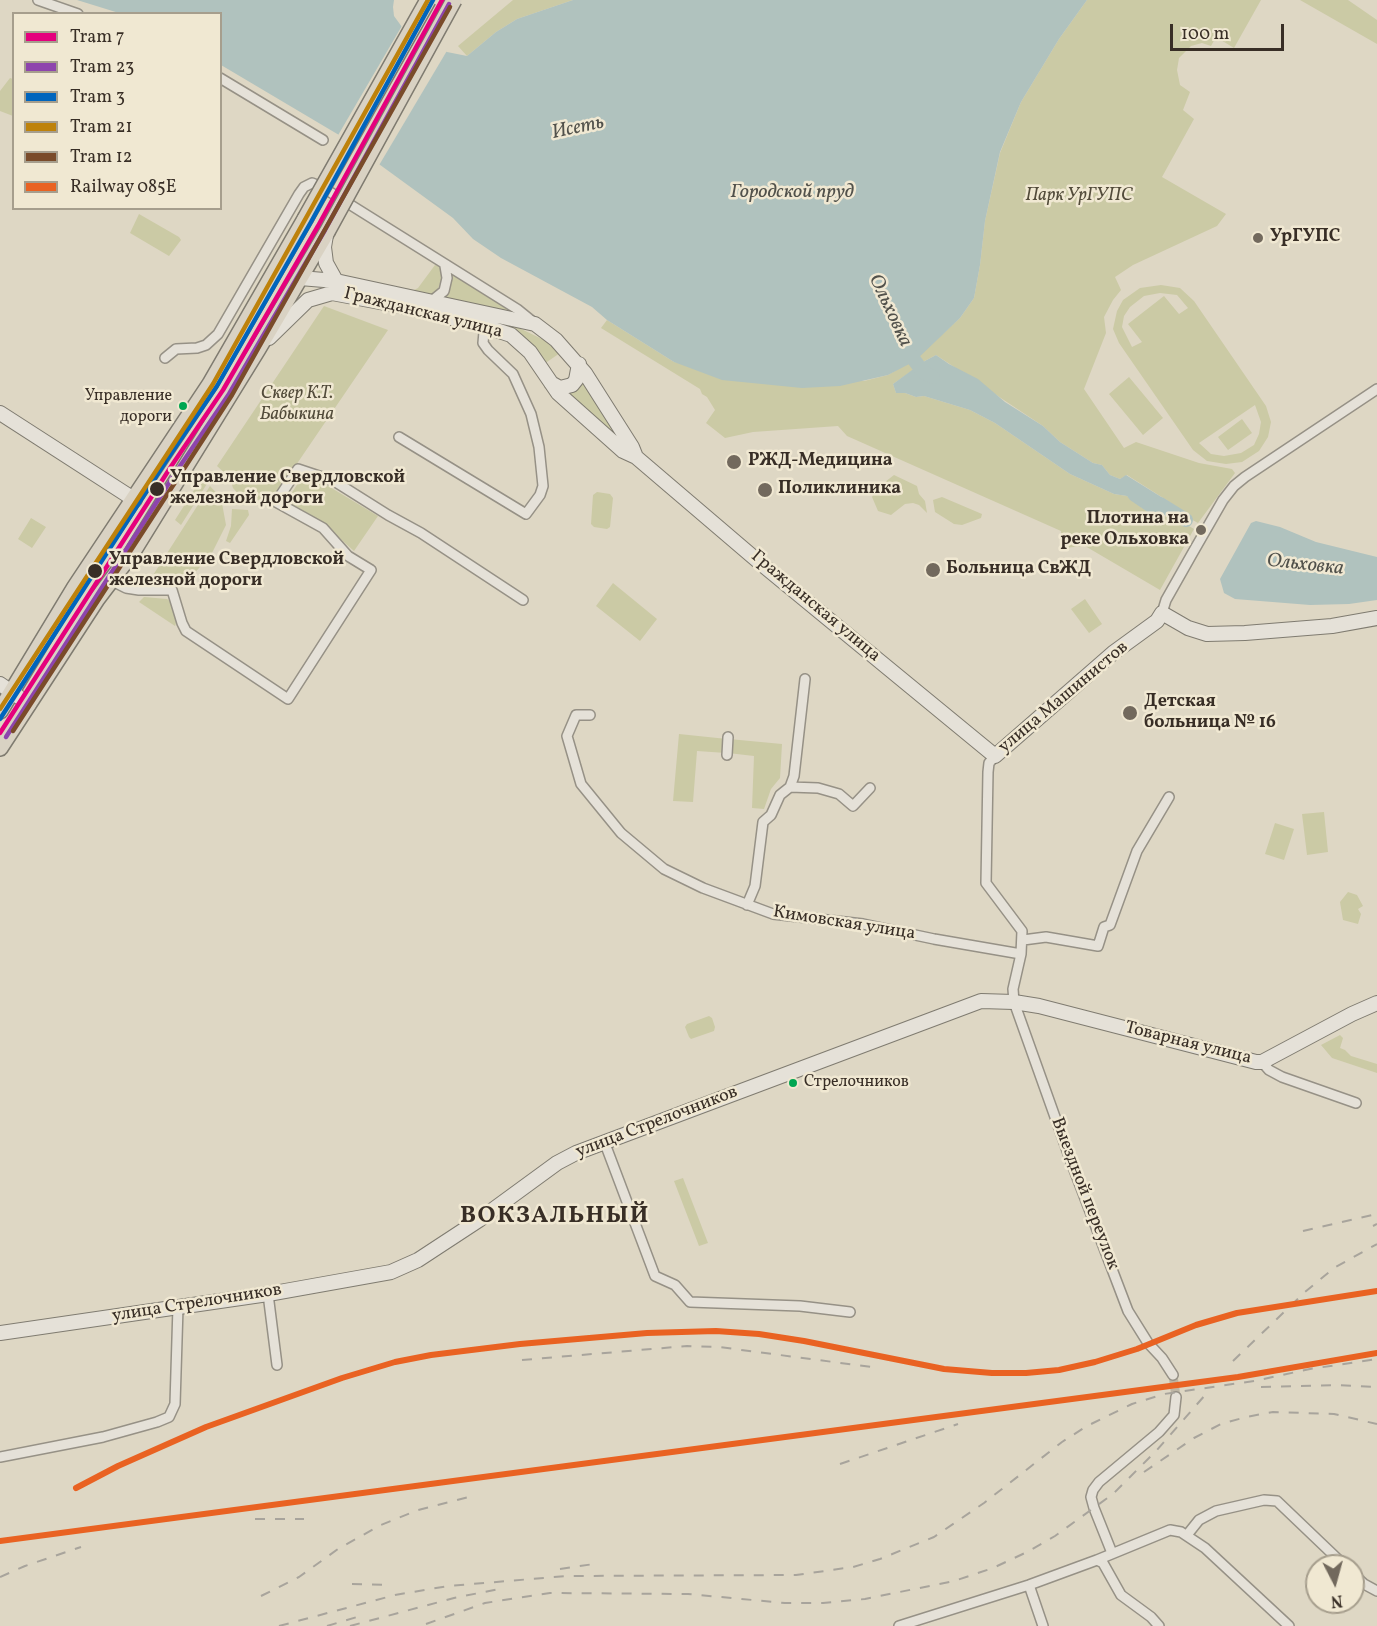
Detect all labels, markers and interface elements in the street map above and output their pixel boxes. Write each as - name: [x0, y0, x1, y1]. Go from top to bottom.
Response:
- legend: [12, 12, 222, 210]
- scale bar: [1173, 12, 1287, 50]
- text: 100 m: [1181, 22, 1230, 47]
- text: Tram 7: [70, 25, 125, 50]
- text: Tram 23: [70, 55, 134, 80]
- text: Tram 3: [70, 85, 125, 110]
- water label: Исеть: [550, 112, 606, 146]
- text: Tram 21: [70, 115, 133, 140]
- text: Tram 12: [70, 145, 133, 170]
- text: Railway 085Е: [70, 175, 177, 200]
- water label: Городской пруд: [730, 181, 854, 205]
- park label: Парк УрГУПС: [1026, 186, 1132, 208]
- place label: УрГУПС: [1270, 227, 1340, 249]
- marker: УрГУПС: [1251, 231, 1265, 245]
- water label: Ольховка: [862, 271, 916, 351]
- street label: Гражданская улица: [342, 284, 504, 344]
- park label: Сквер К.Т. Бабыкина: [260, 384, 334, 426]
- place label: Управление дороги: [85, 387, 172, 425]
- marker: Управление дороги: [177, 400, 189, 412]
- place label: РЖД-Медицина: [748, 451, 893, 473]
- marker: РЖД-Медицина: [725, 453, 743, 471]
- place label: Управление Свердловской железной дороги: [170, 468, 405, 510]
- place label: Поликлиника: [778, 479, 901, 501]
- marker: Управление Свердловской железной дороги: [148, 480, 166, 498]
- marker: Поликлиника: [756, 481, 774, 499]
- place label: Плотина на реке Ольховка: [1060, 509, 1189, 552]
- marker: Плотина на реке Ольховка: [1194, 523, 1208, 537]
- street label: Гражданская улица: [746, 546, 884, 668]
- place label: Управление Cвердловской железной дороги: [109, 550, 344, 592]
- water label: Ольховка: [1265, 550, 1345, 582]
- place label: Больница СвЖД: [946, 559, 1091, 581]
- marker: Больница СвЖД: [924, 561, 942, 579]
- marker: Управление Cвердловской железной дороги: [86, 562, 104, 580]
- street label: улица Машинистов: [995, 637, 1133, 759]
- place label: Детская больница № 16: [1144, 692, 1276, 734]
- marker: Детская больница № 16: [1121, 704, 1139, 722]
- street label: Кимовская улица: [771, 902, 917, 946]
- street label: Товарная улица: [1122, 1018, 1254, 1070]
- place label: Стрелочников: [804, 1073, 909, 1093]
- marker: Стрелочников: [787, 1077, 799, 1089]
- street label: улица Стрелочников: [573, 1082, 741, 1164]
- street label: Выездной переулок: [1045, 1115, 1123, 1273]
- district label: ВОКЗАЛЬНЫЙ: [460, 1204, 650, 1232]
- street label: улица Стрелочников: [111, 1280, 283, 1328]
- north arrow: [1305, 1554, 1365, 1614]
- text: N: [1330, 1588, 1344, 1611]

